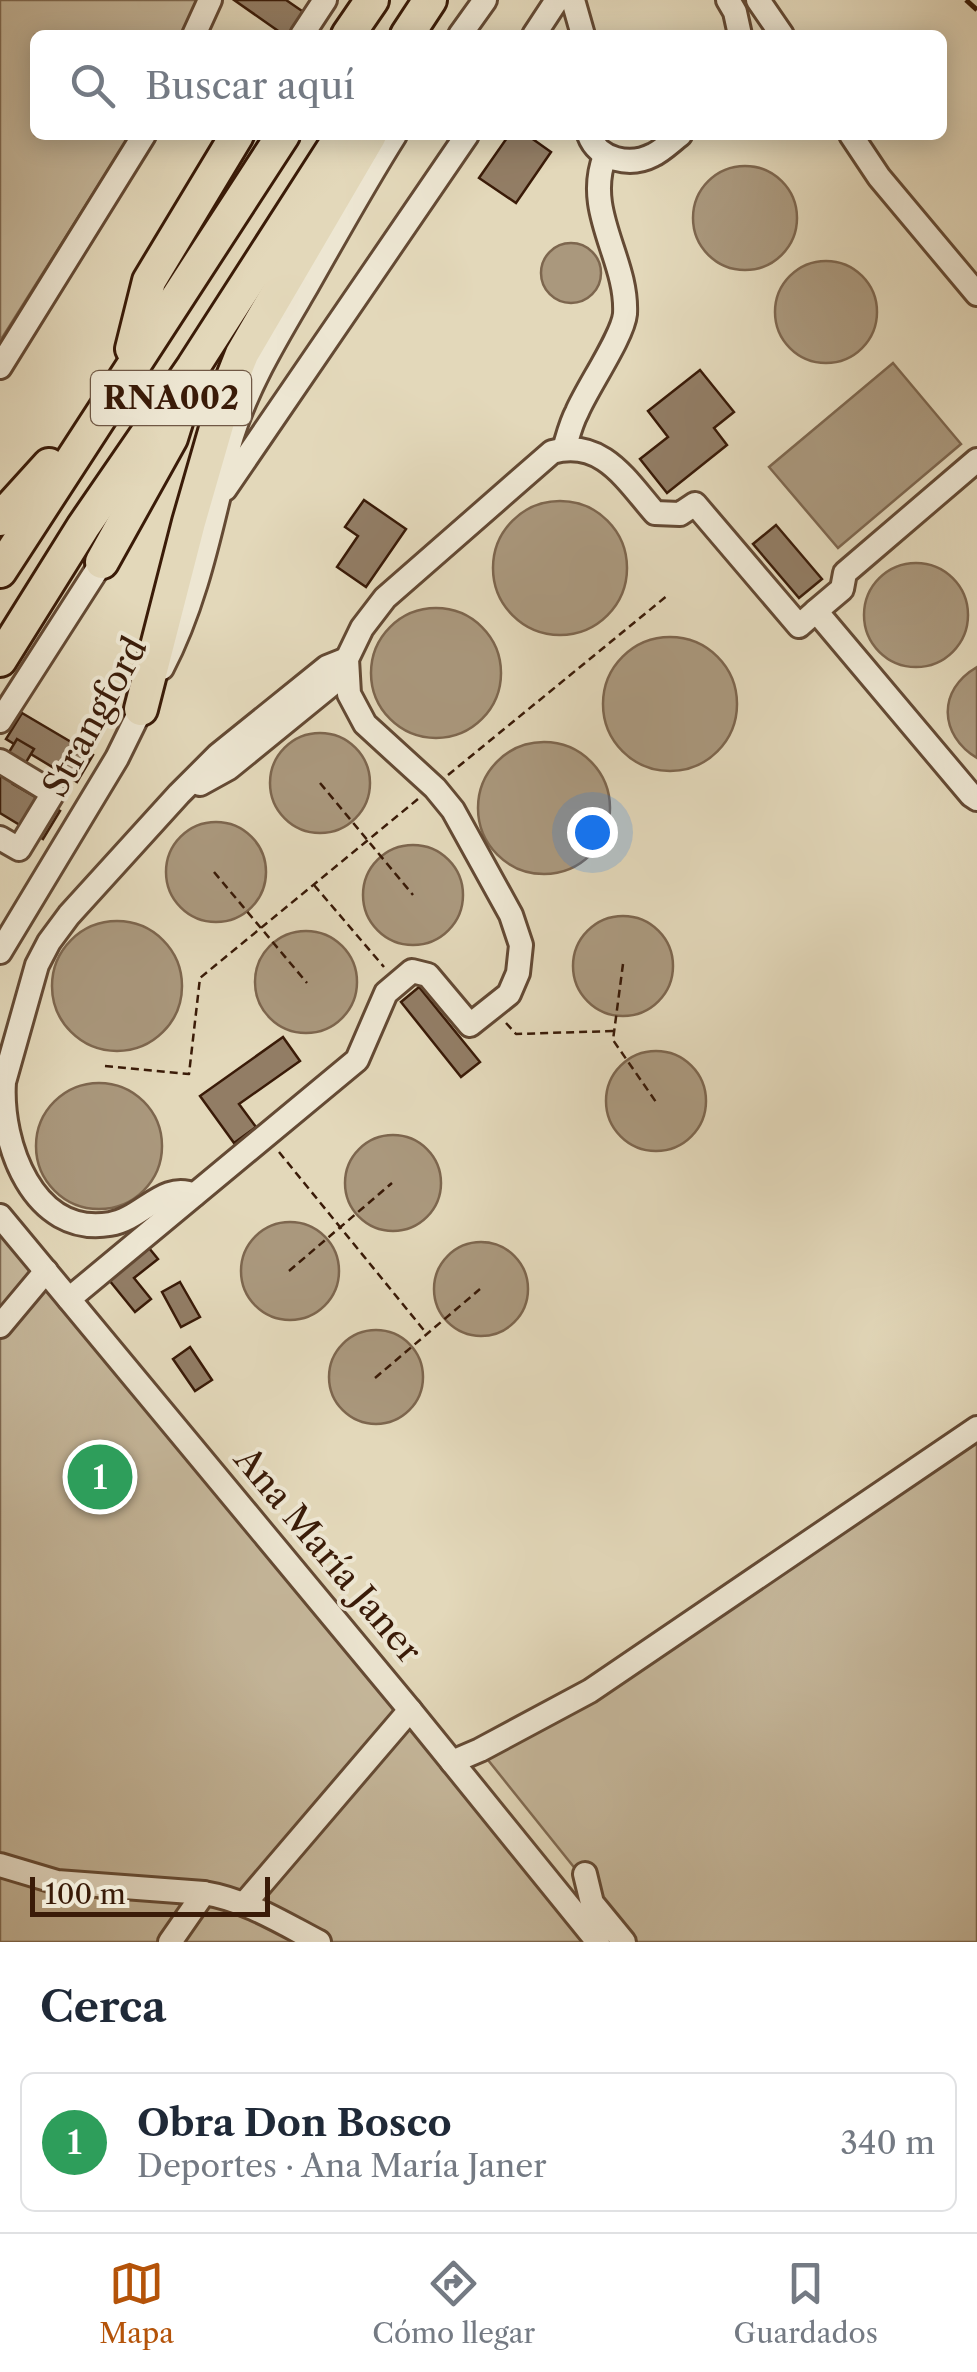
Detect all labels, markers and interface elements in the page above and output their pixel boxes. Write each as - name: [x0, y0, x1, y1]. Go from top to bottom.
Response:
- search box: [30, 30, 947, 140]
- icon: search: [65, 58, 120, 113]
- text: Buscar aquí: [145, 62, 355, 109]
- road number: RNA002: [91, 371, 251, 425]
- street label: Strangford: [33, 629, 156, 804]
- your location: [567, 807, 618, 858]
- street label: Ana María Janer: [225, 1437, 431, 1671]
- pin: 1: [68, 1440, 132, 1514]
- scale bar: [30, 1872, 270, 1916]
- text: 100 m: [45, 1877, 126, 1911]
- text: Cerca: [40, 1981, 166, 2033]
- text: Obra Don Bosco: [137, 2099, 452, 2146]
- text: 1: [67, 2123, 82, 2162]
- text: 340 m: [840, 2123, 935, 2162]
- text: Deportes · Ana María Janer: [137, 2146, 547, 2185]
- tab: Mapa: [99, 2256, 174, 2350]
- tab: Cómo llegar: [372, 2256, 535, 2350]
- tab: Guardados: [734, 2256, 878, 2350]

